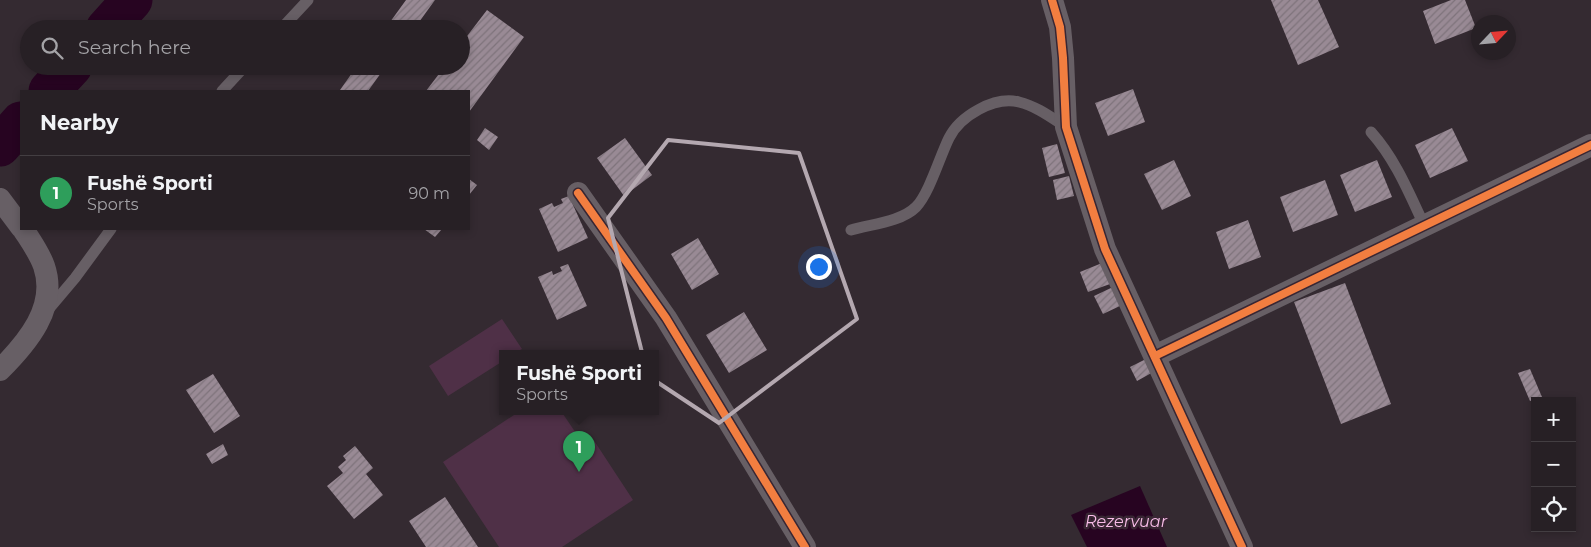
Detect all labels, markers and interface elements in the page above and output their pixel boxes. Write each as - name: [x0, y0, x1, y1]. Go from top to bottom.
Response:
- north arrow: [1471, 15, 1516, 60]
- search box: [20, 20, 470, 75]
- icon: search: [38, 34, 66, 62]
- text: Search here: [78, 36, 191, 59]
- text: Nearby: [40, 110, 119, 135]
- text: Fushë Sporti: [87, 172, 213, 195]
- text: 1: [53, 184, 59, 203]
- text: 90 m: [408, 184, 450, 203]
- text: Sports: [87, 195, 139, 214]
- your location: [806, 254, 832, 280]
- popup: [499, 350, 659, 415]
- text: Fushë Sporti: [516, 362, 642, 385]
- text: Sports: [516, 385, 568, 404]
- map controls: [1531, 397, 1576, 532]
- button: +: [1531, 397, 1576, 442]
- pin: 1: [563, 431, 595, 472]
- button: −: [1531, 442, 1576, 487]
- button: locate: [1531, 487, 1576, 532]
- water label: Rezervuar: [1085, 512, 1168, 531]

